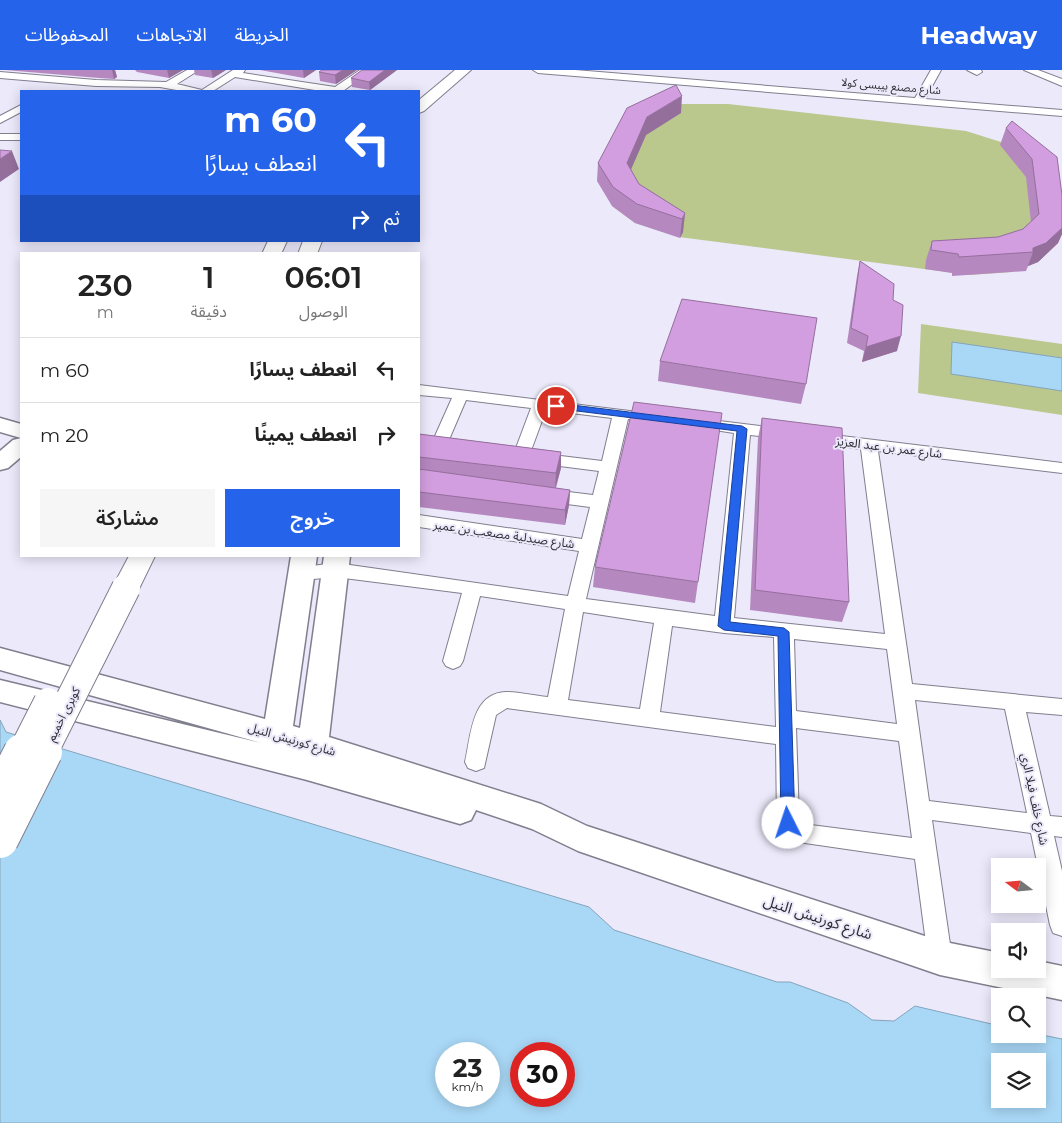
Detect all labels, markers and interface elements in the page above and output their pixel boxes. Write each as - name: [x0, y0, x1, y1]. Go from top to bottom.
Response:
- text: Headway: [920, 21, 1037, 50]
- text: المحفوظات: [25, 24, 109, 46]
- text: الاتجاهات: [137, 24, 207, 46]
- text: الخريطة: [235, 24, 289, 46]
- street label: شارع مصنع بيبسى كولا: [840, 75, 942, 98]
- text: 60 m: [224, 98, 317, 141]
- icon: left: [335, 110, 400, 175]
- text: انعطف يسارًا: [204, 150, 317, 177]
- icon: right: [346, 205, 374, 233]
- text: ثم: [384, 207, 400, 230]
- text: 1: [203, 259, 214, 296]
- text: 06:01: [284, 259, 362, 296]
- text: 230: [78, 267, 133, 304]
- text: دقيقة: [190, 302, 227, 321]
- text: الوصول: [299, 302, 348, 321]
- text: m: [97, 303, 114, 322]
- icon: left: [372, 356, 400, 384]
- text: انعطف يسارًا: [250, 358, 357, 381]
- text: 60 m: [40, 359, 89, 382]
- pin: [535, 385, 577, 427]
- icon: arrive: [542, 392, 570, 420]
- icon: right: [372, 421, 400, 449]
- text: انعطف يمينًا: [254, 423, 357, 446]
- text: 20 m: [40, 424, 89, 447]
- street label: شارع عمر بن عبد العزيز: [834, 433, 943, 463]
- button: مشاركة: [40, 489, 215, 547]
- button: خروج: [225, 489, 400, 547]
- street label: شارع صيدلية مصعب بن عمير: [431, 517, 576, 553]
- street label: كوبرى اخميم: [43, 683, 85, 745]
- street label: شارع كورنيش النيل: [246, 719, 338, 761]
- street label: شارع خلف فيلا الري: [1015, 752, 1052, 847]
- position arrow: [761, 796, 813, 848]
- north arrow: [991, 858, 1046, 912]
- map controls: [991, 858, 1046, 1108]
- street label: شارع كورنيش النيل: [760, 890, 875, 946]
- button: sound: [991, 923, 1046, 978]
- button: search: [991, 988, 1046, 1043]
- speed limit sign: 30: [510, 1042, 575, 1107]
- text: 23: [453, 1053, 482, 1083]
- button: layers: [991, 1053, 1046, 1108]
- text: km/h: [451, 1079, 484, 1094]

